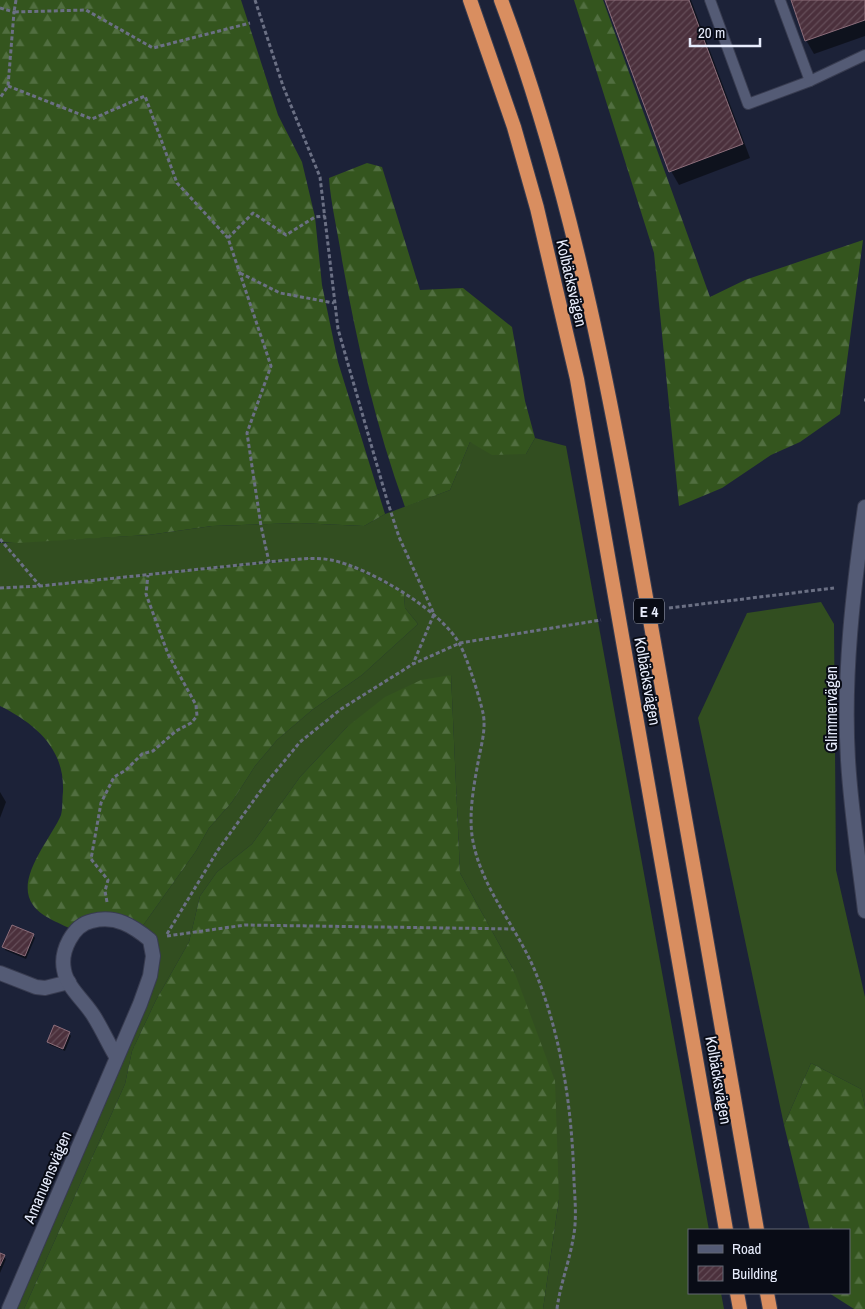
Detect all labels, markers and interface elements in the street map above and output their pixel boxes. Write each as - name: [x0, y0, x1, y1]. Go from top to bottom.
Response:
- scale bar: [690, 15, 760, 47]
- text: 20 m: [698, 22, 725, 43]
- street label: Kolbäcksvägen: [551, 237, 593, 329]
- road number: E 4: [634, 598, 664, 624]
- street label: Kolbäcksvägen: [629, 635, 667, 727]
- street label: Glimmervägen: [820, 666, 842, 752]
- street label: Kolbäcksvägen: [700, 1034, 738, 1126]
- street label: Amanuensvägen: [17, 1127, 76, 1228]
- legend: [688, 1229, 850, 1294]
- text: Road: [732, 1238, 761, 1259]
- text: Building: [732, 1263, 777, 1284]

